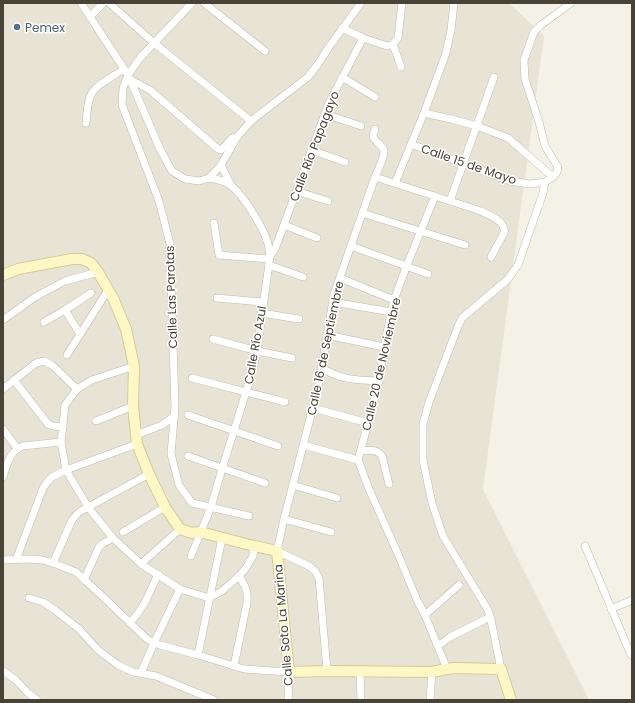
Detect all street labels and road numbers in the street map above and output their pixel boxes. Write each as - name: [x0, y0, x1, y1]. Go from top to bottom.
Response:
- street label: Calle Río Papagayo: [285, 88, 343, 204]
- street label: Calle 15 de Mayo: [419, 140, 519, 188]
- street label: Calle Las Parotas: [161, 245, 181, 349]
- street label: Calle 16 de Septiembre: [302, 279, 348, 417]
- street label: Calle 20 de Noviembre: [357, 296, 405, 432]
- street label: Calle Río Azul: [240, 304, 270, 385]
- street label: Calle Soto La Marina: [269, 563, 297, 687]

